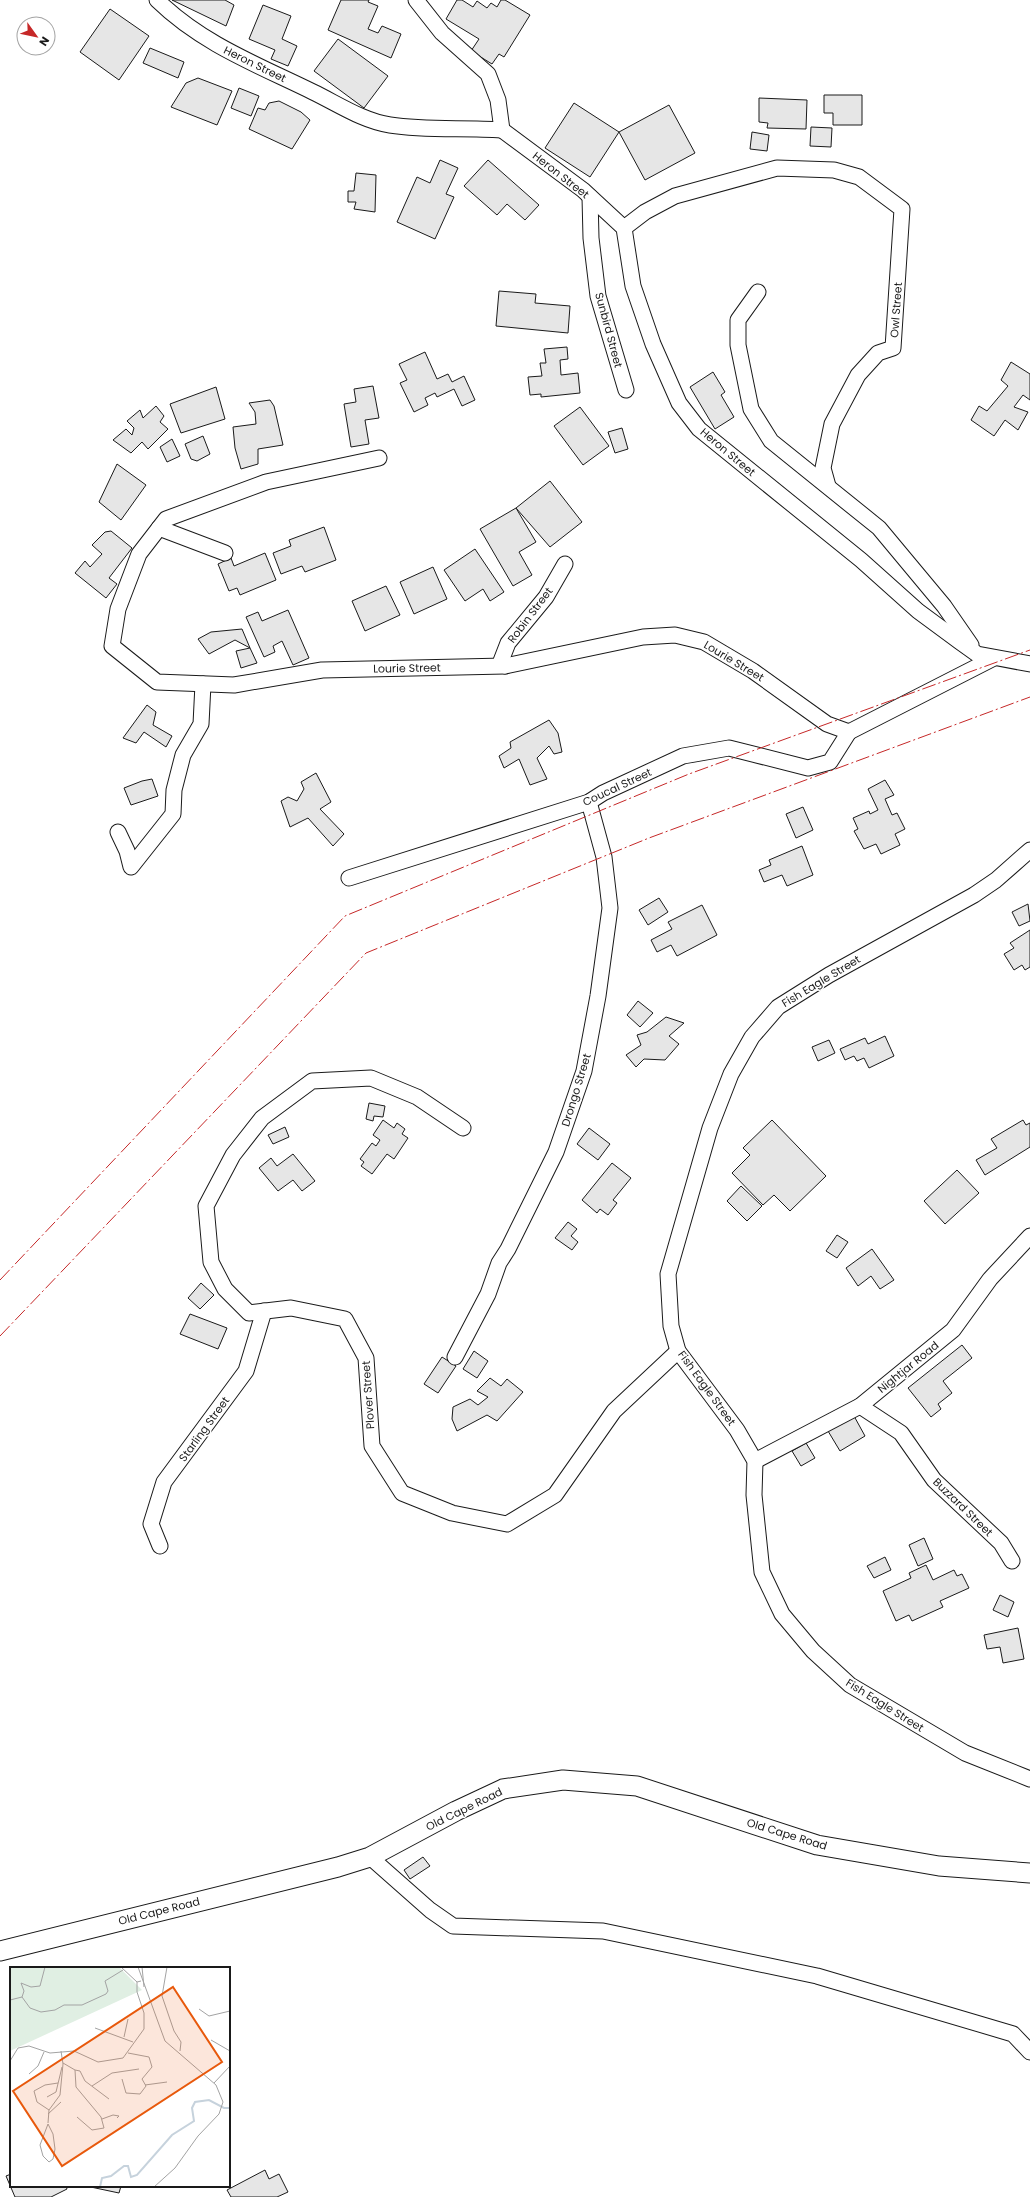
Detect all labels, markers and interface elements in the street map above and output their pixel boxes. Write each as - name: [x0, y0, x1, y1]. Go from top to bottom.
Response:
- north arrow: [16, 16, 56, 56]
- text: N: [35, 34, 53, 49]
- street label: Heron Street: [221, 42, 289, 86]
- street label: Heron Street: [529, 148, 593, 202]
- street label: Owl Street: [886, 282, 906, 338]
- street label: Sunbird Street: [591, 291, 627, 369]
- street label: Heron Street: [697, 424, 759, 480]
- street label: Robin Street: [504, 584, 556, 646]
- street label: Lourie Street: [701, 637, 767, 685]
- street label: Lourie Street: [373, 659, 441, 677]
- street label: Coucal Street: [580, 764, 654, 810]
- street label: Fish Eagle Street: [779, 951, 863, 1011]
- street label: Drongo Street: [557, 1052, 595, 1128]
- street label: Nightjar Road: [874, 1337, 942, 1397]
- street label: Fish Eagle Street: [674, 1347, 740, 1429]
- street label: Plover Street: [358, 1360, 378, 1430]
- street label: Starling Street: [175, 1393, 233, 1465]
- street label: Buzzard Street: [929, 1474, 997, 1540]
- street label: Fish Eagle Street: [843, 1675, 927, 1735]
- street label: Old Cape Road: [423, 1784, 505, 1834]
- street label: Old Cape Road: [745, 1814, 829, 1854]
- street label: Old Cape Road: [117, 1893, 201, 1929]
- inset map: [10, 1967, 230, 2187]

